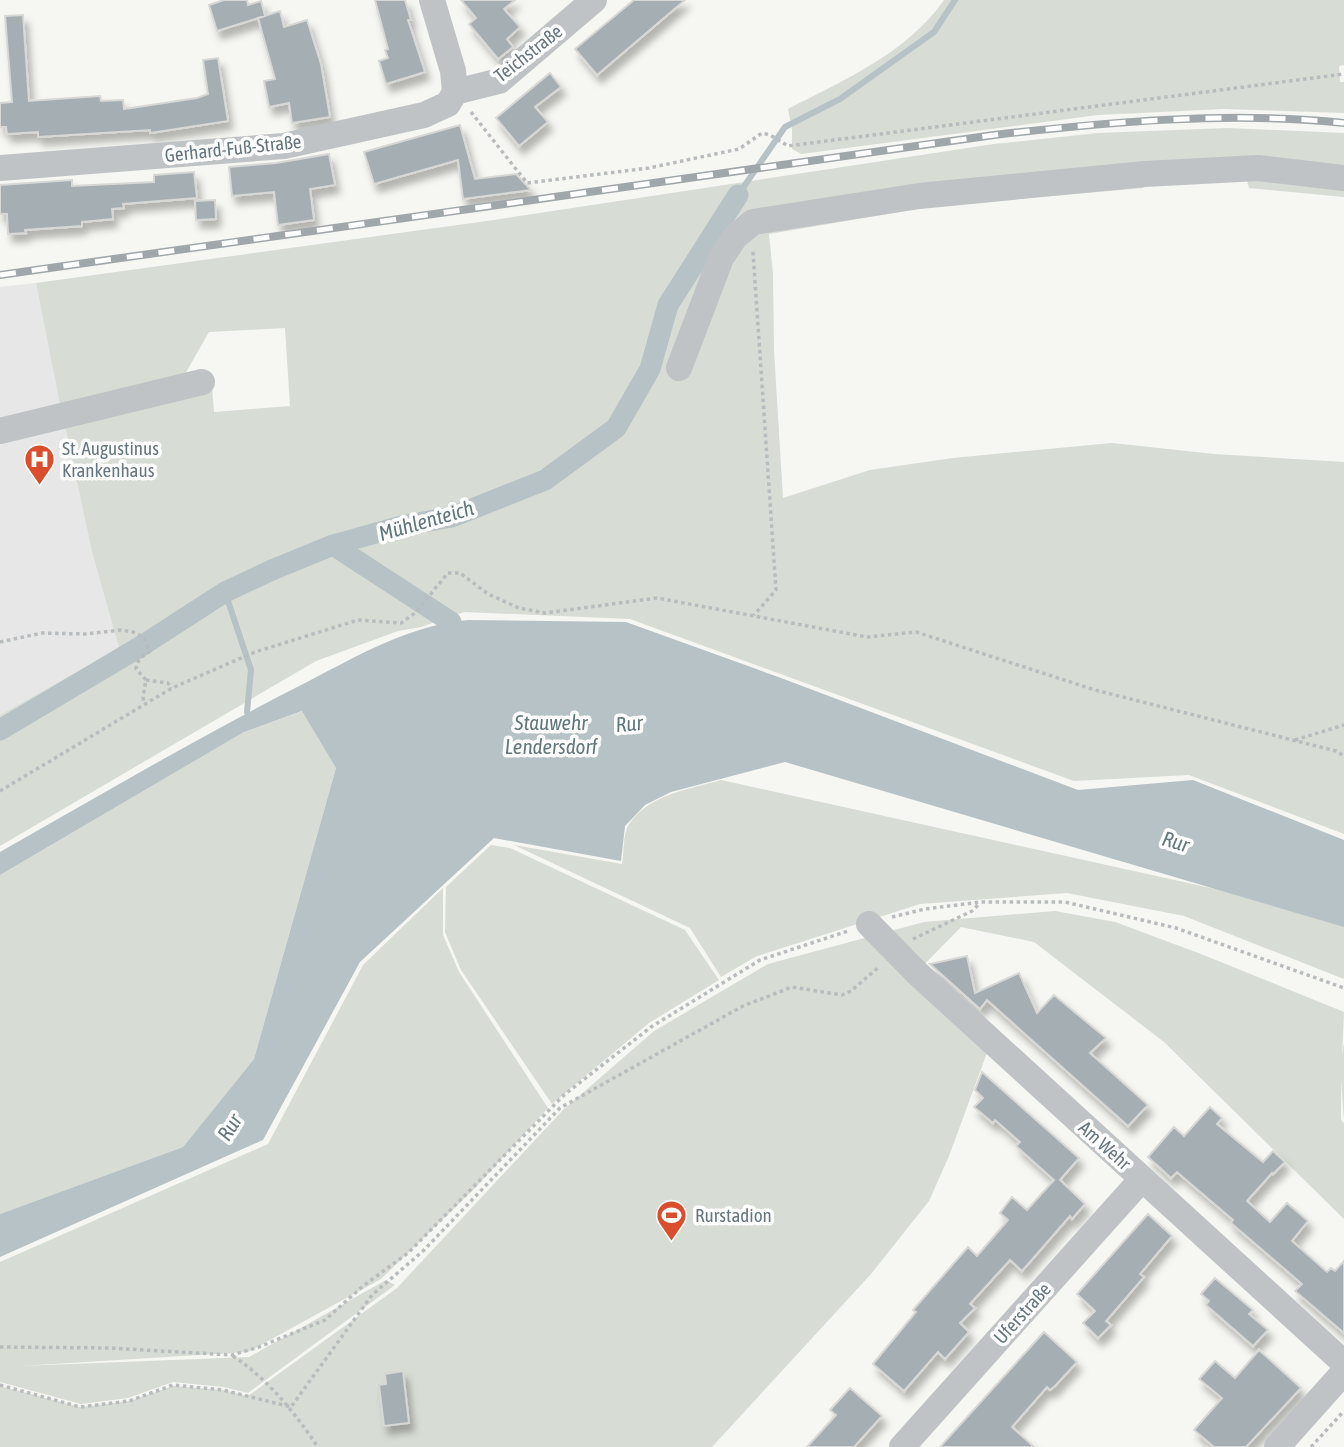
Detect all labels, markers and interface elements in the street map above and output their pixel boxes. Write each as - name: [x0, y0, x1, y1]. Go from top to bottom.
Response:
- street label: Teichstraße: [490, 20, 566, 86]
- street label: Gerhard-Fuß-Straße: [164, 130, 302, 166]
- place label: St. Augustinus Krankenhaus: [62, 437, 159, 481]
- hospital icon: St. Augustinus Krankenhaus: [22, 442, 56, 486]
- water label: Mühlenteich: [376, 495, 476, 545]
- water label: Stauwehr Lendersdorf: [505, 710, 598, 758]
- water label: Rur: [615, 710, 644, 736]
- water label: Rur: [1160, 826, 1193, 857]
- water label: Rur: [212, 1109, 247, 1145]
- street label: Am Wehr: [1075, 1116, 1136, 1174]
- sports icon: Rurstadion: [655, 1198, 689, 1242]
- place label: Rurstadion: [695, 1204, 772, 1226]
- street label: Uferstraße: [989, 1278, 1055, 1348]

